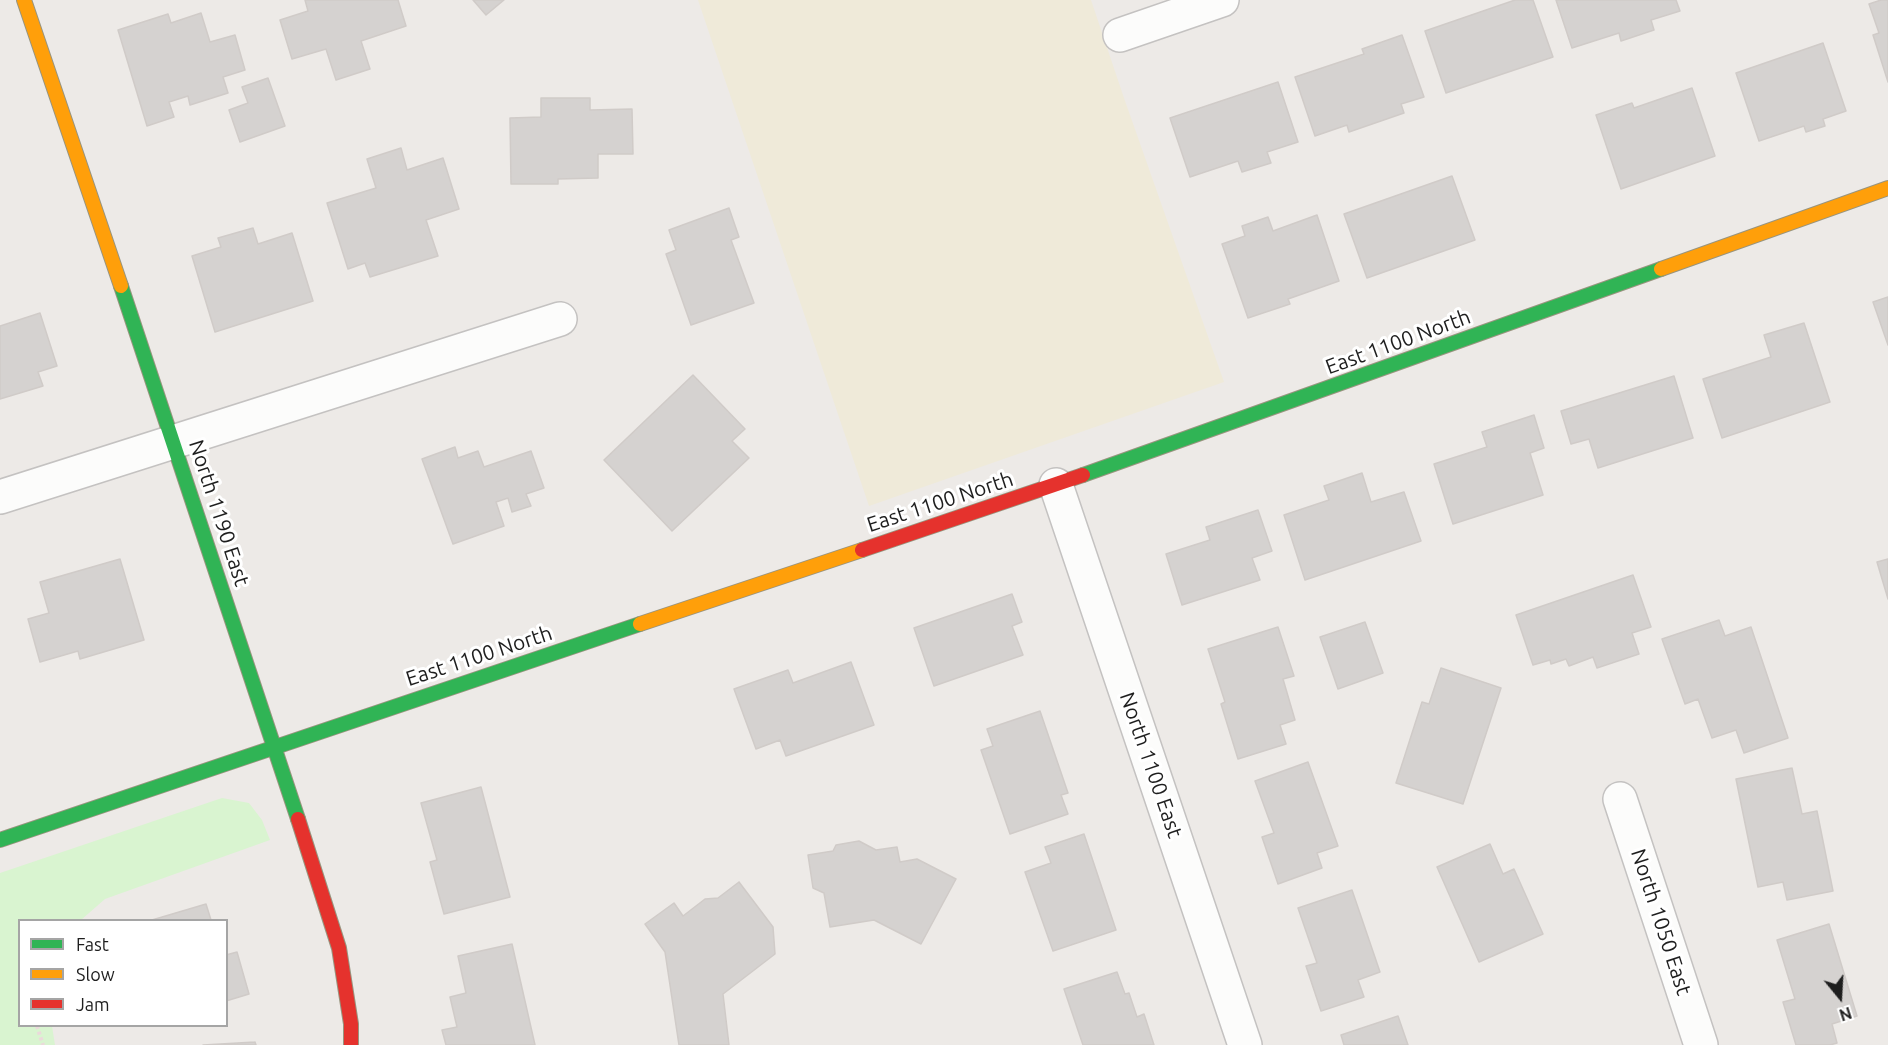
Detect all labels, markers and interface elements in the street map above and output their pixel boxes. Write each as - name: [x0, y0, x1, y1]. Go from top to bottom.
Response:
- street label: East 1100 North: [1322, 304, 1474, 380]
- street label: North 1190 East: [183, 437, 255, 589]
- street label: East 1100 North: [864, 466, 1016, 538]
- street label: East 1100 North: [403, 620, 555, 692]
- street label: North 1100 East: [1114, 689, 1188, 841]
- street label: North 1050 East: [1625, 846, 1697, 998]
- legend: [18, 919, 228, 1027]
- text: Fast: [76, 934, 109, 954]
- text: Slow: [76, 964, 115, 984]
- north arrow: [1810, 967, 1870, 1027]
- text: Jam: [76, 994, 110, 1014]
- text: N: [1837, 1004, 1854, 1025]

